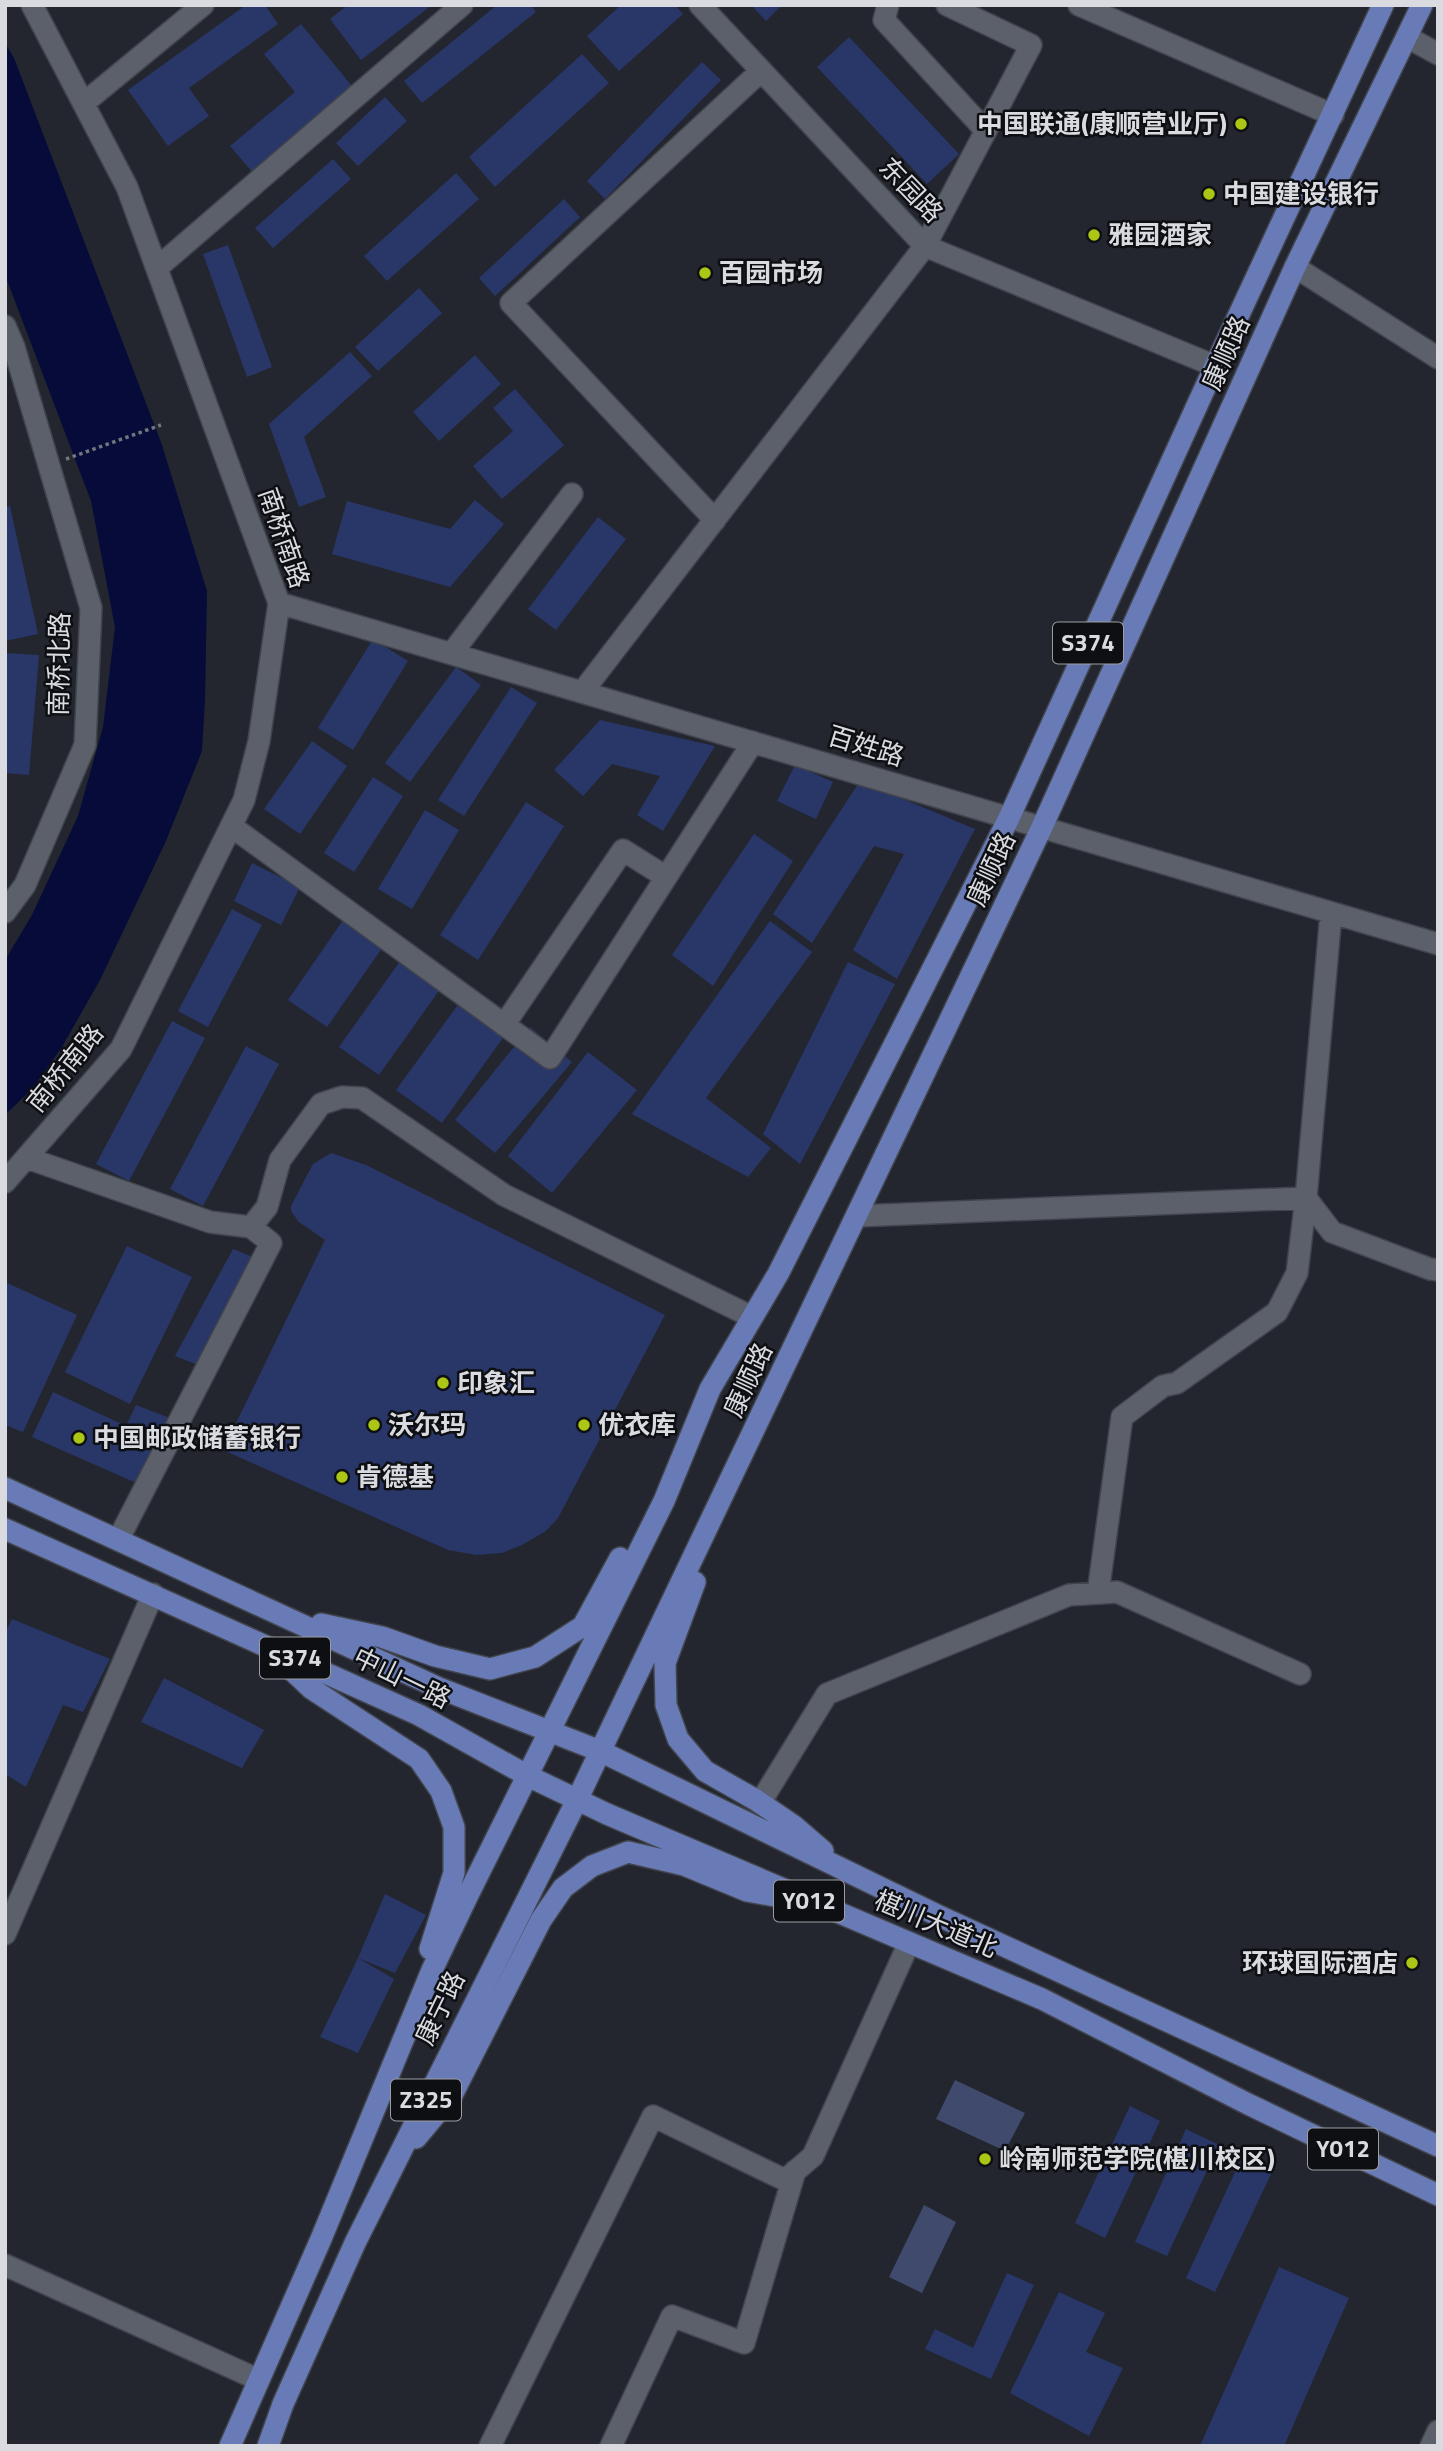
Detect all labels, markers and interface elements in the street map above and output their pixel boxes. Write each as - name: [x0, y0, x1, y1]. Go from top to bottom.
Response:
- place label: 中国联通(康顺营业厅): [977, 104, 1227, 143]
- marker: 中国联通(康顺营业厅): [1233, 116, 1249, 132]
- street label: 东园路: [870, 148, 952, 231]
- place label: 中国建设银行: [1223, 174, 1379, 213]
- marker: 中国建设银行: [1201, 186, 1217, 202]
- place label: 雅园酒家: [1108, 215, 1212, 254]
- marker: 雅园酒家: [1086, 227, 1102, 243]
- place label: 百园市场: [719, 253, 823, 292]
- marker: 百园市场: [697, 265, 713, 281]
- street label: 康顺路: [1192, 309, 1259, 396]
- street label: 南桥南路: [249, 482, 320, 593]
- street label: 南桥北路: [38, 612, 79, 716]
- road number: S374: [1053, 622, 1123, 664]
- street label: 百姓路: [823, 715, 909, 776]
- street label: 康顺路: [956, 825, 1025, 912]
- street label: 南桥南路: [17, 1015, 112, 1120]
- street label: 康顺路: [713, 1336, 782, 1423]
- place label: 印象汇: [457, 1363, 535, 1402]
- marker: 印象汇: [435, 1375, 451, 1391]
- place label: 沃尔玛: [388, 1405, 466, 1444]
- place label: 优衣库: [598, 1405, 676, 1444]
- marker: 沃尔玛: [366, 1417, 382, 1433]
- marker: 优衣库: [576, 1417, 592, 1433]
- place label: 中国邮政储蓄银行: [93, 1418, 301, 1457]
- marker: 中国邮政储蓄银行: [71, 1430, 87, 1446]
- place label: 肯德基: [356, 1457, 434, 1496]
- marker: 肯德基: [334, 1469, 350, 1485]
- street label: 中山一路: [347, 1637, 458, 1718]
- road number: S374: [260, 1638, 330, 1678]
- road number: Y012: [774, 1880, 844, 1922]
- street label: 椹川大道北: [869, 1880, 1004, 1967]
- place label: 环球国际酒店: [1242, 1943, 1398, 1982]
- marker: 环球国际酒店: [1404, 1955, 1420, 1971]
- street label: 康宁路: [405, 1964, 474, 2051]
- road number: Z325: [391, 2080, 461, 2120]
- road number: Y012: [1308, 2128, 1378, 2170]
- place label: 岭南师范学院(椹川校区): [999, 2139, 1275, 2178]
- marker: 岭南师范学院(椹川校区): [977, 2151, 993, 2167]

